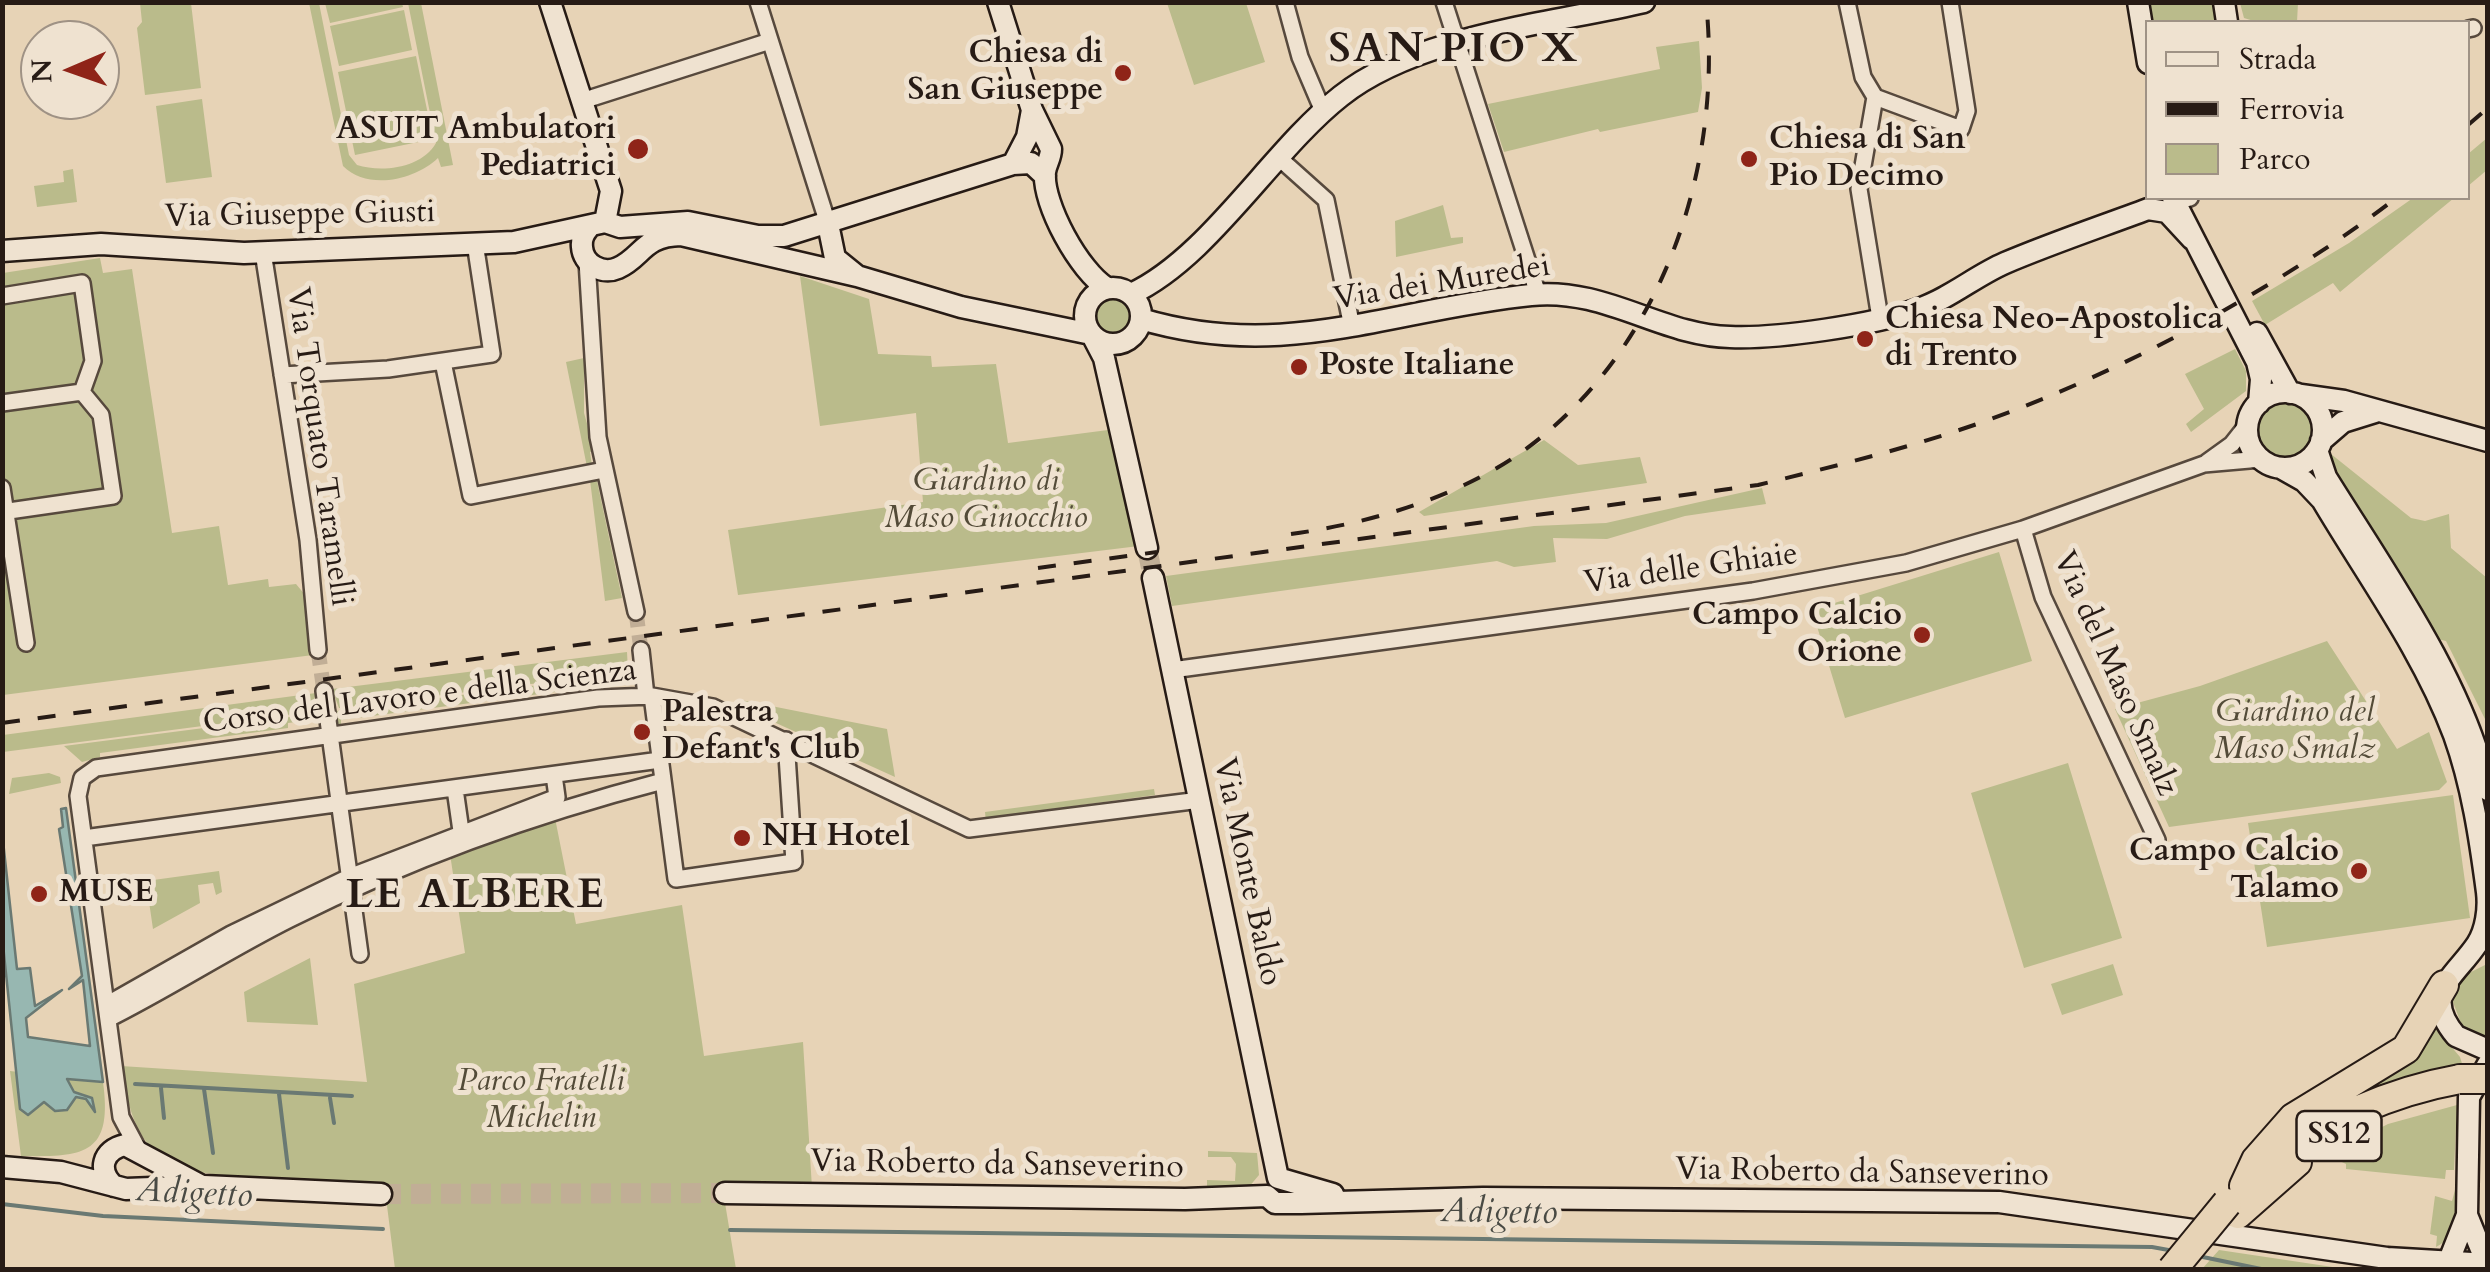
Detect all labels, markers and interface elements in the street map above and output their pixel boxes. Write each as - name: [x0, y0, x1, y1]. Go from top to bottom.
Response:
- north arrow: [20, 20, 120, 120]
- legend: [2145, 20, 2470, 200]
- district label: SAN PIO X: [1328, 26, 1580, 76]
- place label: Chiesa di San Giuseppe: [908, 36, 1103, 111]
- text: Strada: [2239, 39, 2316, 80]
- text: N: [23, 58, 61, 84]
- marker: Chiesa di San Giuseppe: [1112, 62, 1134, 84]
- text: Ferrovia: [2239, 89, 2344, 130]
- place label: ASUIT Ambulatori Pediatrici: [336, 112, 616, 187]
- place label: Chiesa di San Pio Decimo: [1769, 122, 1966, 197]
- marker: ASUIT Ambulatori Pediatrici: [625, 136, 651, 162]
- text: Parco: [2239, 139, 2311, 180]
- marker: Chiesa di San Pio Decimo: [1738, 148, 1760, 170]
- street label: Via Giuseppe Giusti: [164, 194, 436, 238]
- street label: Via dei Muredei: [1331, 248, 1553, 320]
- street label: Via Torquato Taramelli: [277, 285, 359, 609]
- place label: Chiesa Neo-Apostolica di Trento: [1885, 302, 2223, 377]
- marker: Chiesa Neo-Apostolica di Trento: [1854, 328, 1876, 350]
- place label: Poste Italiane: [1319, 348, 1515, 386]
- marker: Poste Italiane: [1288, 356, 1310, 378]
- park label: Giardino di Maso Ginocchio: [884, 464, 1088, 539]
- street label: Via delle Ghiaie: [1582, 536, 1800, 604]
- street label: Via del Maso Smalz: [2043, 546, 2185, 802]
- place label: Campo Calcio Orione: [1692, 598, 1902, 673]
- marker: Campo Calcio Orione: [1911, 624, 1933, 646]
- street label: Corso del Lavoro e della Scienza: [201, 652, 639, 744]
- place label: Palestra Defant's Club: [662, 695, 861, 770]
- park label: Giardino del Maso Smalz: [2214, 695, 2376, 770]
- marker: Palestra Defant's Club: [631, 721, 653, 743]
- street label: Via Monte Baldo: [1203, 755, 1289, 989]
- place label: NH Hotel: [762, 819, 910, 857]
- marker: NH Hotel: [731, 827, 753, 849]
- place label: Campo Calcio Talamo: [2129, 834, 2339, 909]
- marker: Campo Calcio Talamo: [2348, 860, 2370, 882]
- district label: LE ALBERE: [346, 872, 606, 922]
- place label: MUSE: [59, 875, 154, 913]
- marker: MUSE: [28, 883, 50, 905]
- park label: Parco Fratelli Michelin: [457, 1064, 625, 1139]
- road number: SS12: [2296, 1111, 2382, 1161]
- street label: Via Roberto da Sanseverino: [810, 1144, 1184, 1188]
- street label: Via Roberto da Sanseverino: [1675, 1152, 2049, 1196]
- water label: Adigetto: [135, 1171, 253, 1219]
- water label: Adigetto: [1440, 1192, 1558, 1236]

